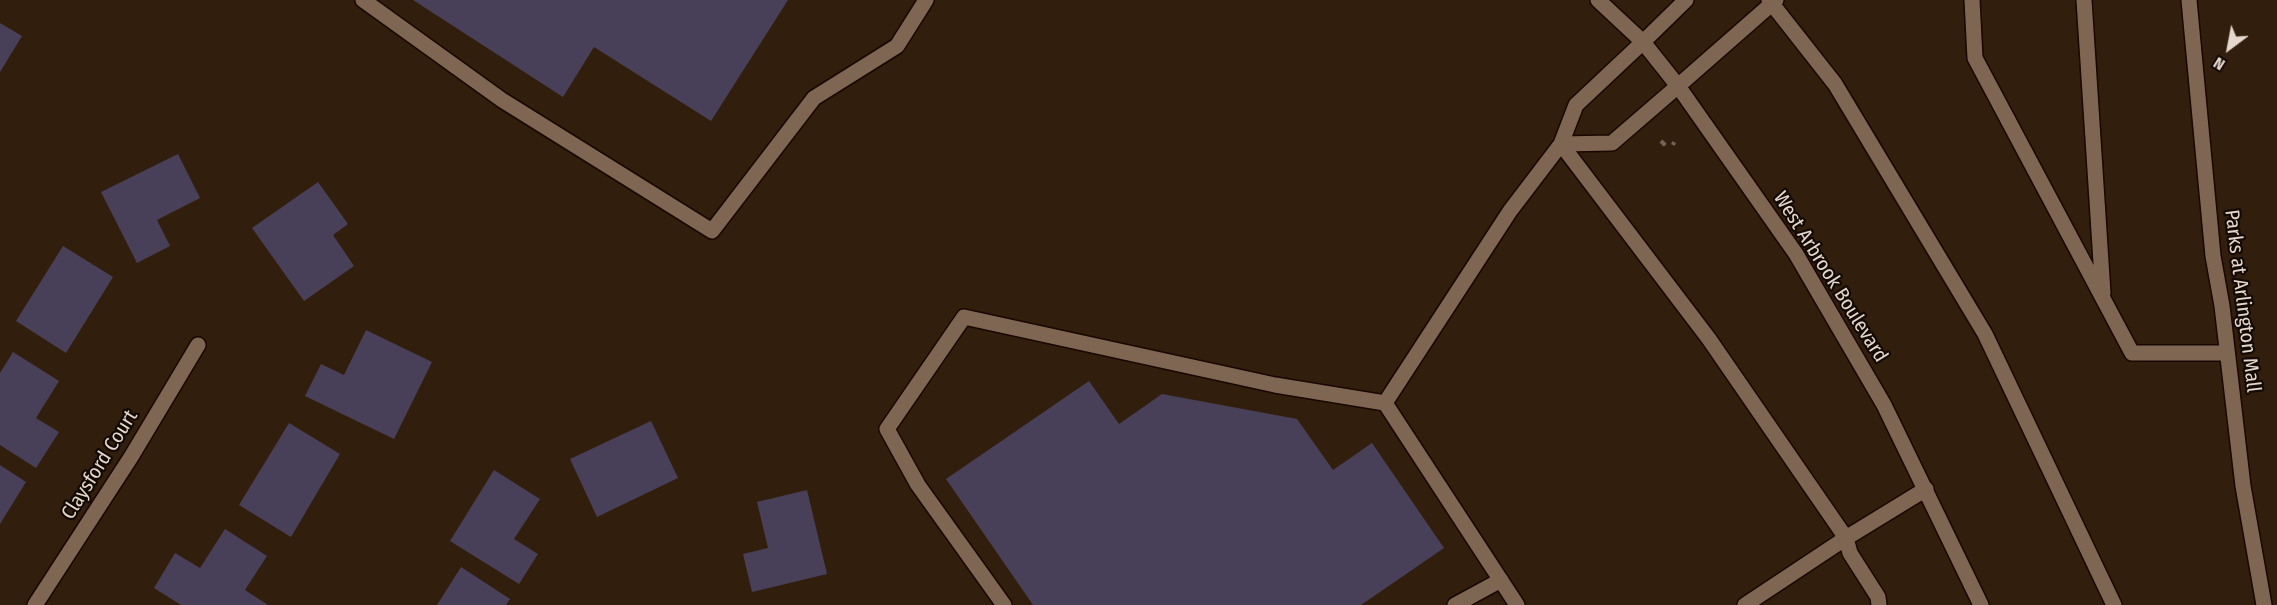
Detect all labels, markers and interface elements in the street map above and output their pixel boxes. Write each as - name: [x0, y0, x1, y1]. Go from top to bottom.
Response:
- north arrow: [2199, 18, 2259, 78]
- text: N: [2210, 53, 2228, 74]
- street label: West Arbrook Boulevard: [1768, 187, 1892, 367]
- street label: Parks at Arlington Mall: [2219, 208, 2265, 394]
- street label: Claysford Court: [57, 406, 143, 524]

